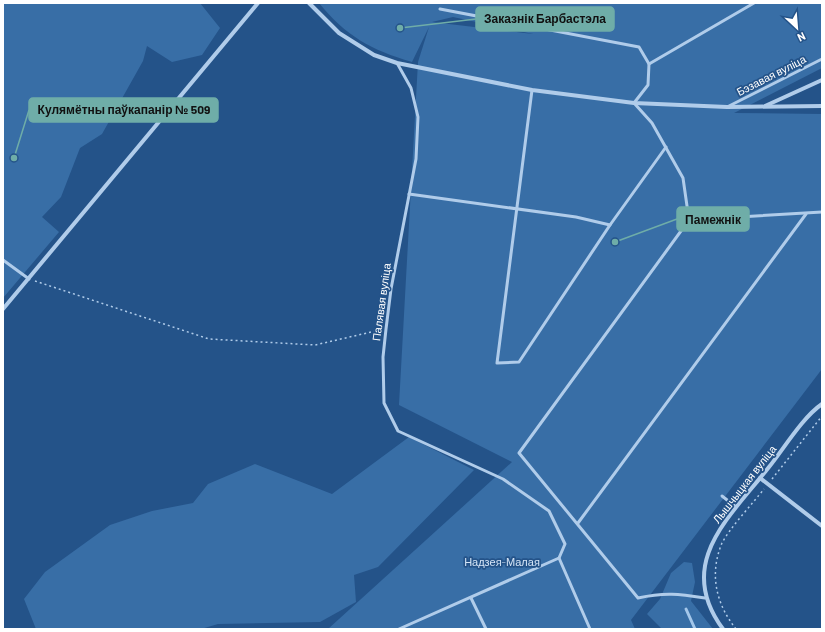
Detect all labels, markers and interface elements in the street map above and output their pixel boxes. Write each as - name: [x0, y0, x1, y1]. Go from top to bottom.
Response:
- callout: Заказнік Барбастэла: [476, 7, 614, 31]
- north arrow: [777, 8, 817, 48]
- text: Заказнік Барбастэла: [484, 11, 606, 26]
- text: N: [795, 30, 808, 45]
- street label: Бэзавая вуліца: [734, 52, 809, 98]
- callout: Кулямётны паўкапанір № 509: [29, 98, 218, 122]
- text: Кулямётны паўкапанір № 509: [38, 102, 210, 117]
- callout: Памежнік: [677, 207, 749, 231]
- text: Памежнік: [685, 212, 742, 226]
- street label: Палявая вуліца: [369, 261, 393, 342]
- street label: Лышчыцкая вуліца: [710, 442, 779, 526]
- park label: Надзея-Малая: [464, 555, 540, 568]

